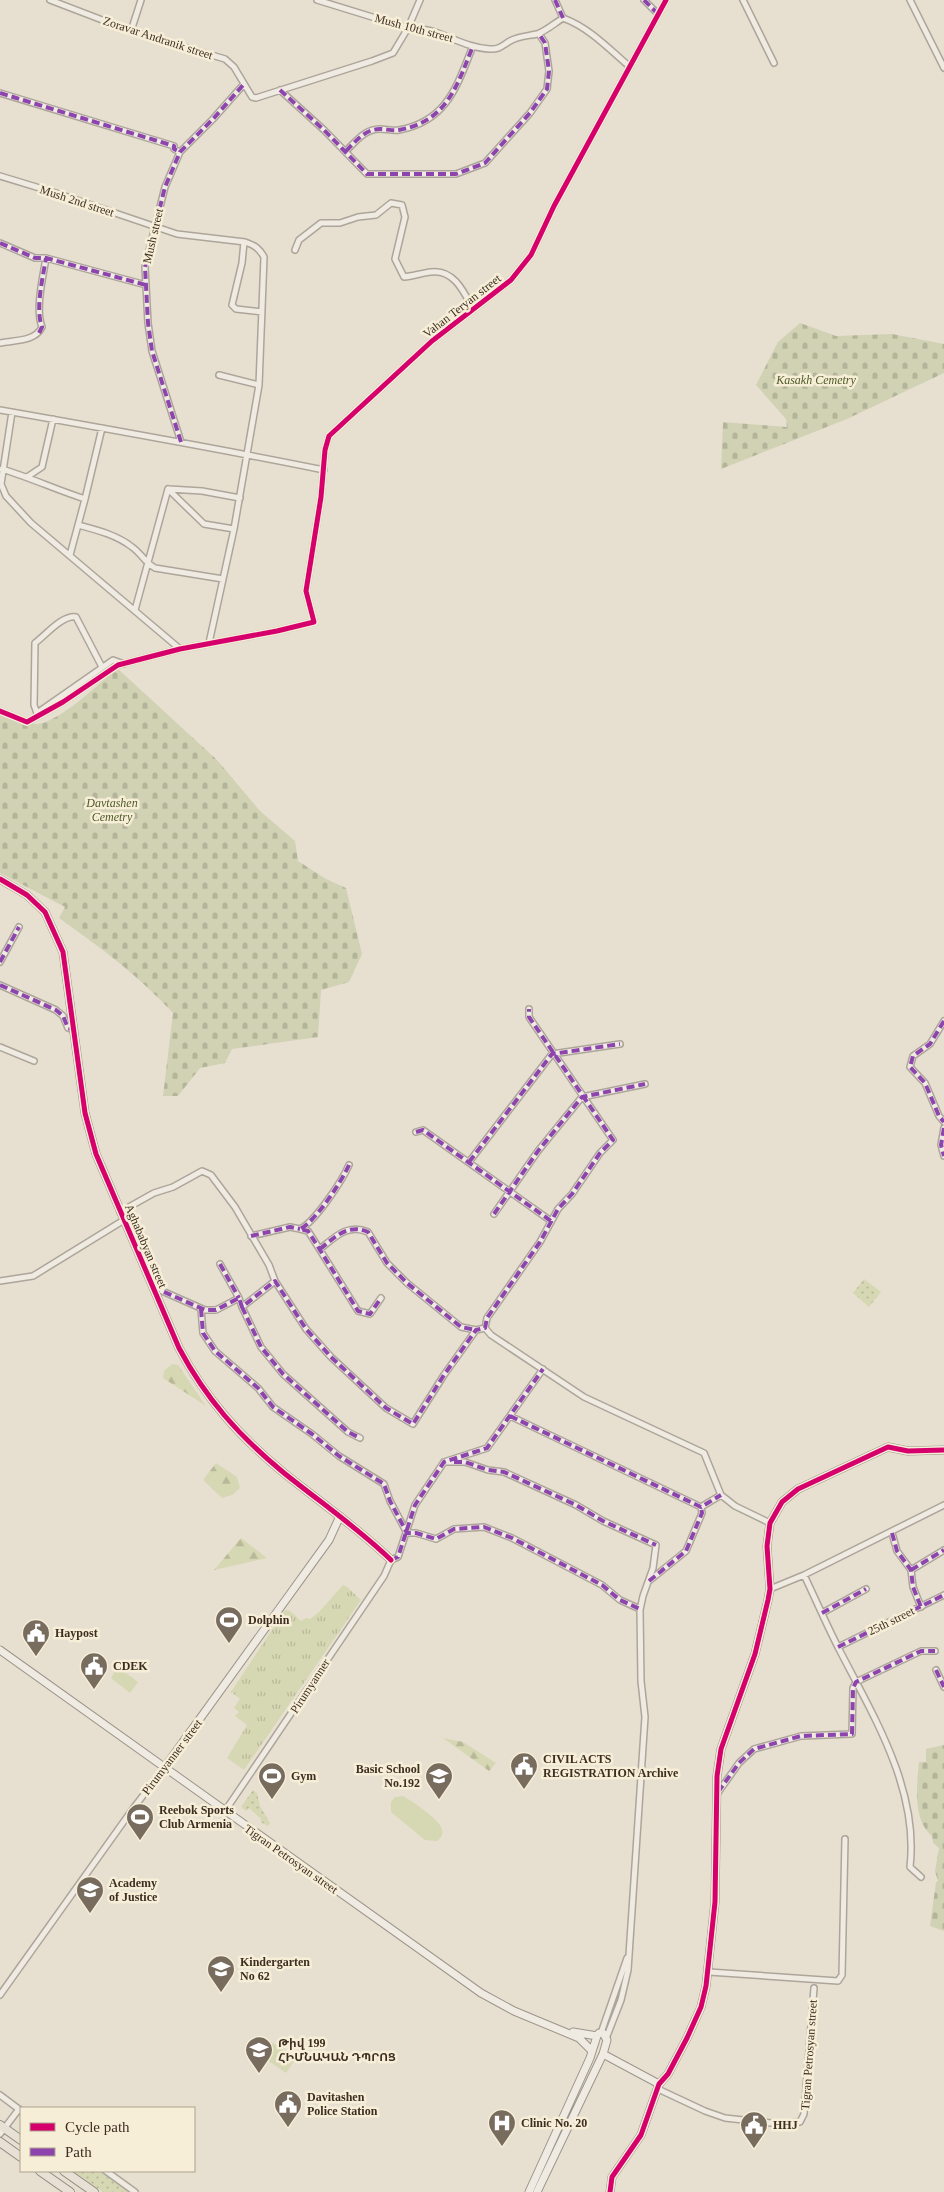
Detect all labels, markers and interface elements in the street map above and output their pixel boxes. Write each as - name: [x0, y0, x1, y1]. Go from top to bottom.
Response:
- street label: Mush 10th street: [373, 11, 455, 45]
- street label: Zoravar Andranik street: [101, 14, 215, 63]
- street label: Mush 2nd street: [38, 182, 117, 220]
- street label: Mush street: [140, 206, 166, 265]
- street label: Vahan Teryan street: [420, 271, 504, 341]
- park label: Kasakh Cemetry: [775, 373, 856, 387]
- park label: Davtashen Cemetry: [85, 796, 138, 824]
- street label: Aghababyan street: [122, 1202, 170, 1291]
- street label: 25th street: [865, 1603, 917, 1638]
- sports icon: Dolphin: [214, 1605, 244, 1644]
- place label: Dolphin: [248, 1613, 290, 1627]
- public building icon: Haypost: [21, 1618, 51, 1657]
- place label: Haypost: [55, 1626, 98, 1640]
- public building icon: CDEK: [79, 1651, 109, 1690]
- street label: Pirumyanner: [287, 1656, 333, 1716]
- place label: CDEK: [113, 1659, 148, 1673]
- street label: Pirumyanner street: [139, 1716, 205, 1798]
- public building icon: CIVIL ACTS REGISTRATION Archive: [509, 1751, 539, 1790]
- place label: CIVIL ACTS REGISTRATION Archive: [543, 1752, 679, 1780]
- sports icon: Gym: [257, 1761, 287, 1800]
- school or university icon: Basic School No.192: [424, 1761, 454, 1800]
- place label: Basic School No.192: [356, 1762, 421, 1790]
- place label: Gym: [291, 1769, 316, 1783]
- sports icon: Reebok Sports Club Armenia: [125, 1802, 155, 1841]
- place label: Reebok Sports Club Armenia: [159, 1803, 234, 1831]
- street label: Tigran Petrosyan street: [242, 1821, 341, 1897]
- school or university icon: Academy of Justice: [75, 1875, 105, 1914]
- place label: Academy of Justice: [109, 1876, 158, 1904]
- school or university icon: Kindergarten No 62: [206, 1954, 236, 1993]
- place label: Kindergarten No 62: [240, 1955, 310, 1983]
- street label: Tigran Petrosyan street: [798, 1999, 820, 2111]
- school or university icon: Թիվ 199 ՀԻՄՆԱԿԱՆ ԴՊՐՈՑ: [244, 2035, 274, 2074]
- place label: Թիվ 199 ՀԻՄՆԱԿԱՆ ԴՊՐՈՑ: [278, 2036, 396, 2064]
- public building icon: Davitashen Police Station: [273, 2089, 303, 2128]
- place label: Davitashen Police Station: [307, 2090, 378, 2118]
- legend: [20, 2107, 195, 2172]
- hospital icon: Clinic No. 20: [487, 2108, 517, 2147]
- public building icon: HHJ: [739, 2110, 769, 2149]
- place label: Clinic No. 20: [521, 2116, 587, 2130]
- place label: HHJ: [773, 2118, 798, 2132]
- text: Cycle path: [65, 2119, 130, 2135]
- text: Path: [65, 2144, 92, 2160]

